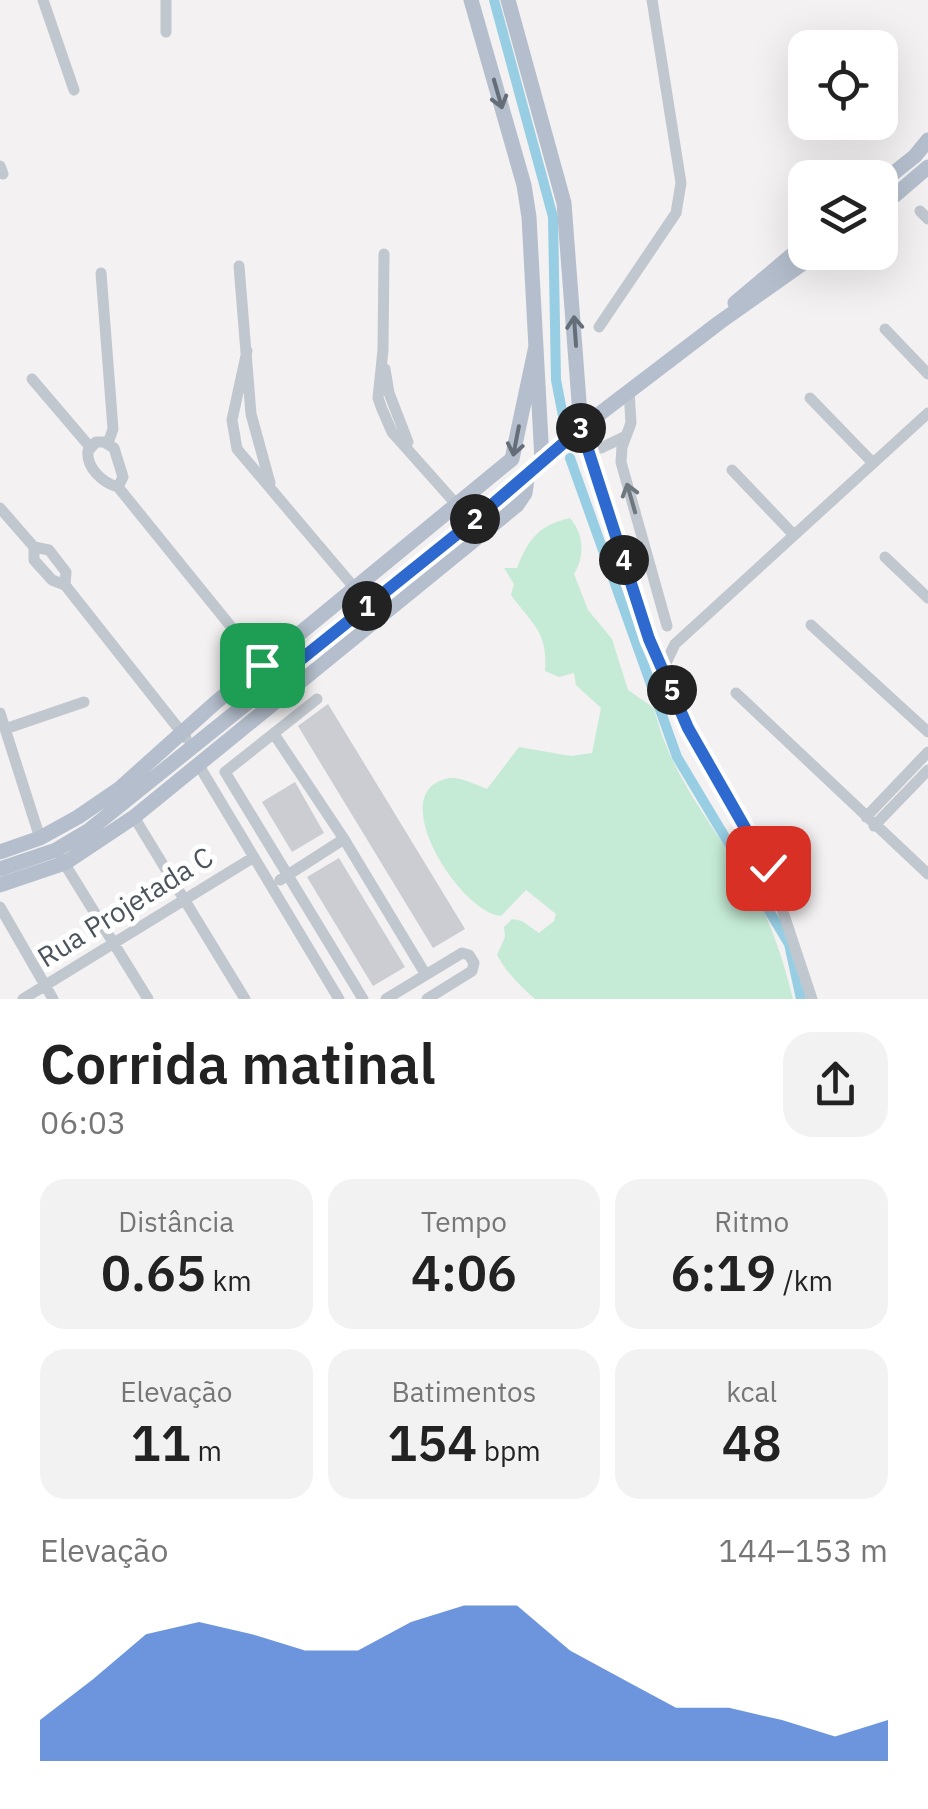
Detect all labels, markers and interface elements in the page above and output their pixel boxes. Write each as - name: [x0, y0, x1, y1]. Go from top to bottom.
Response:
- map controls: [788, 30, 898, 270]
- button: locate: [788, 30, 898, 140]
- one-way arrow: [489, 78, 508, 109]
- button: layers: [788, 160, 898, 270]
- one-way arrow: [565, 315, 584, 347]
- pin: 3: [556, 403, 606, 453]
- text: 3: [573, 409, 589, 446]
- one-way arrow: [506, 424, 525, 456]
- one-way arrow: [621, 483, 639, 514]
- pin: 2: [450, 494, 500, 544]
- text: 2: [467, 500, 483, 537]
- pin: 4: [599, 535, 649, 585]
- text: 4: [616, 541, 632, 578]
- pin: 1: [342, 581, 392, 631]
- text: 1: [359, 587, 375, 624]
- pin: [220, 623, 305, 708]
- icon: arrive: [235, 638, 290, 693]
- pin: 5: [647, 665, 697, 715]
- text: 5: [664, 671, 680, 708]
- pin: [726, 826, 811, 911]
- street label: Rua Projetada C: [30, 838, 219, 975]
- icon: check: [741, 841, 796, 896]
- text: Corrida matinal: [40, 1028, 436, 1099]
- button: share: [783, 1032, 888, 1137]
- text: 06:03: [40, 1101, 126, 1143]
- text: Distância: [118, 1203, 234, 1240]
- text: Tempo: [421, 1203, 507, 1240]
- text: Ritmo: [714, 1203, 789, 1240]
- text: 0.65: [101, 1240, 206, 1305]
- text: 4:06: [411, 1240, 517, 1305]
- text: 6:19: [670, 1240, 776, 1305]
- text: km: [206, 1262, 252, 1299]
- text: /km: [776, 1262, 833, 1299]
- text: Elevação: [120, 1373, 232, 1410]
- text: Batimentos: [392, 1373, 536, 1410]
- text: kcal: [726, 1373, 777, 1410]
- text: 11: [131, 1410, 191, 1475]
- text: 154: [387, 1410, 477, 1475]
- text: 48: [722, 1410, 782, 1475]
- text: m: [191, 1432, 222, 1469]
- text: bpm: [477, 1432, 541, 1469]
- text: Elevação: [40, 1529, 168, 1571]
- text: 144–153 m: [718, 1529, 888, 1571]

